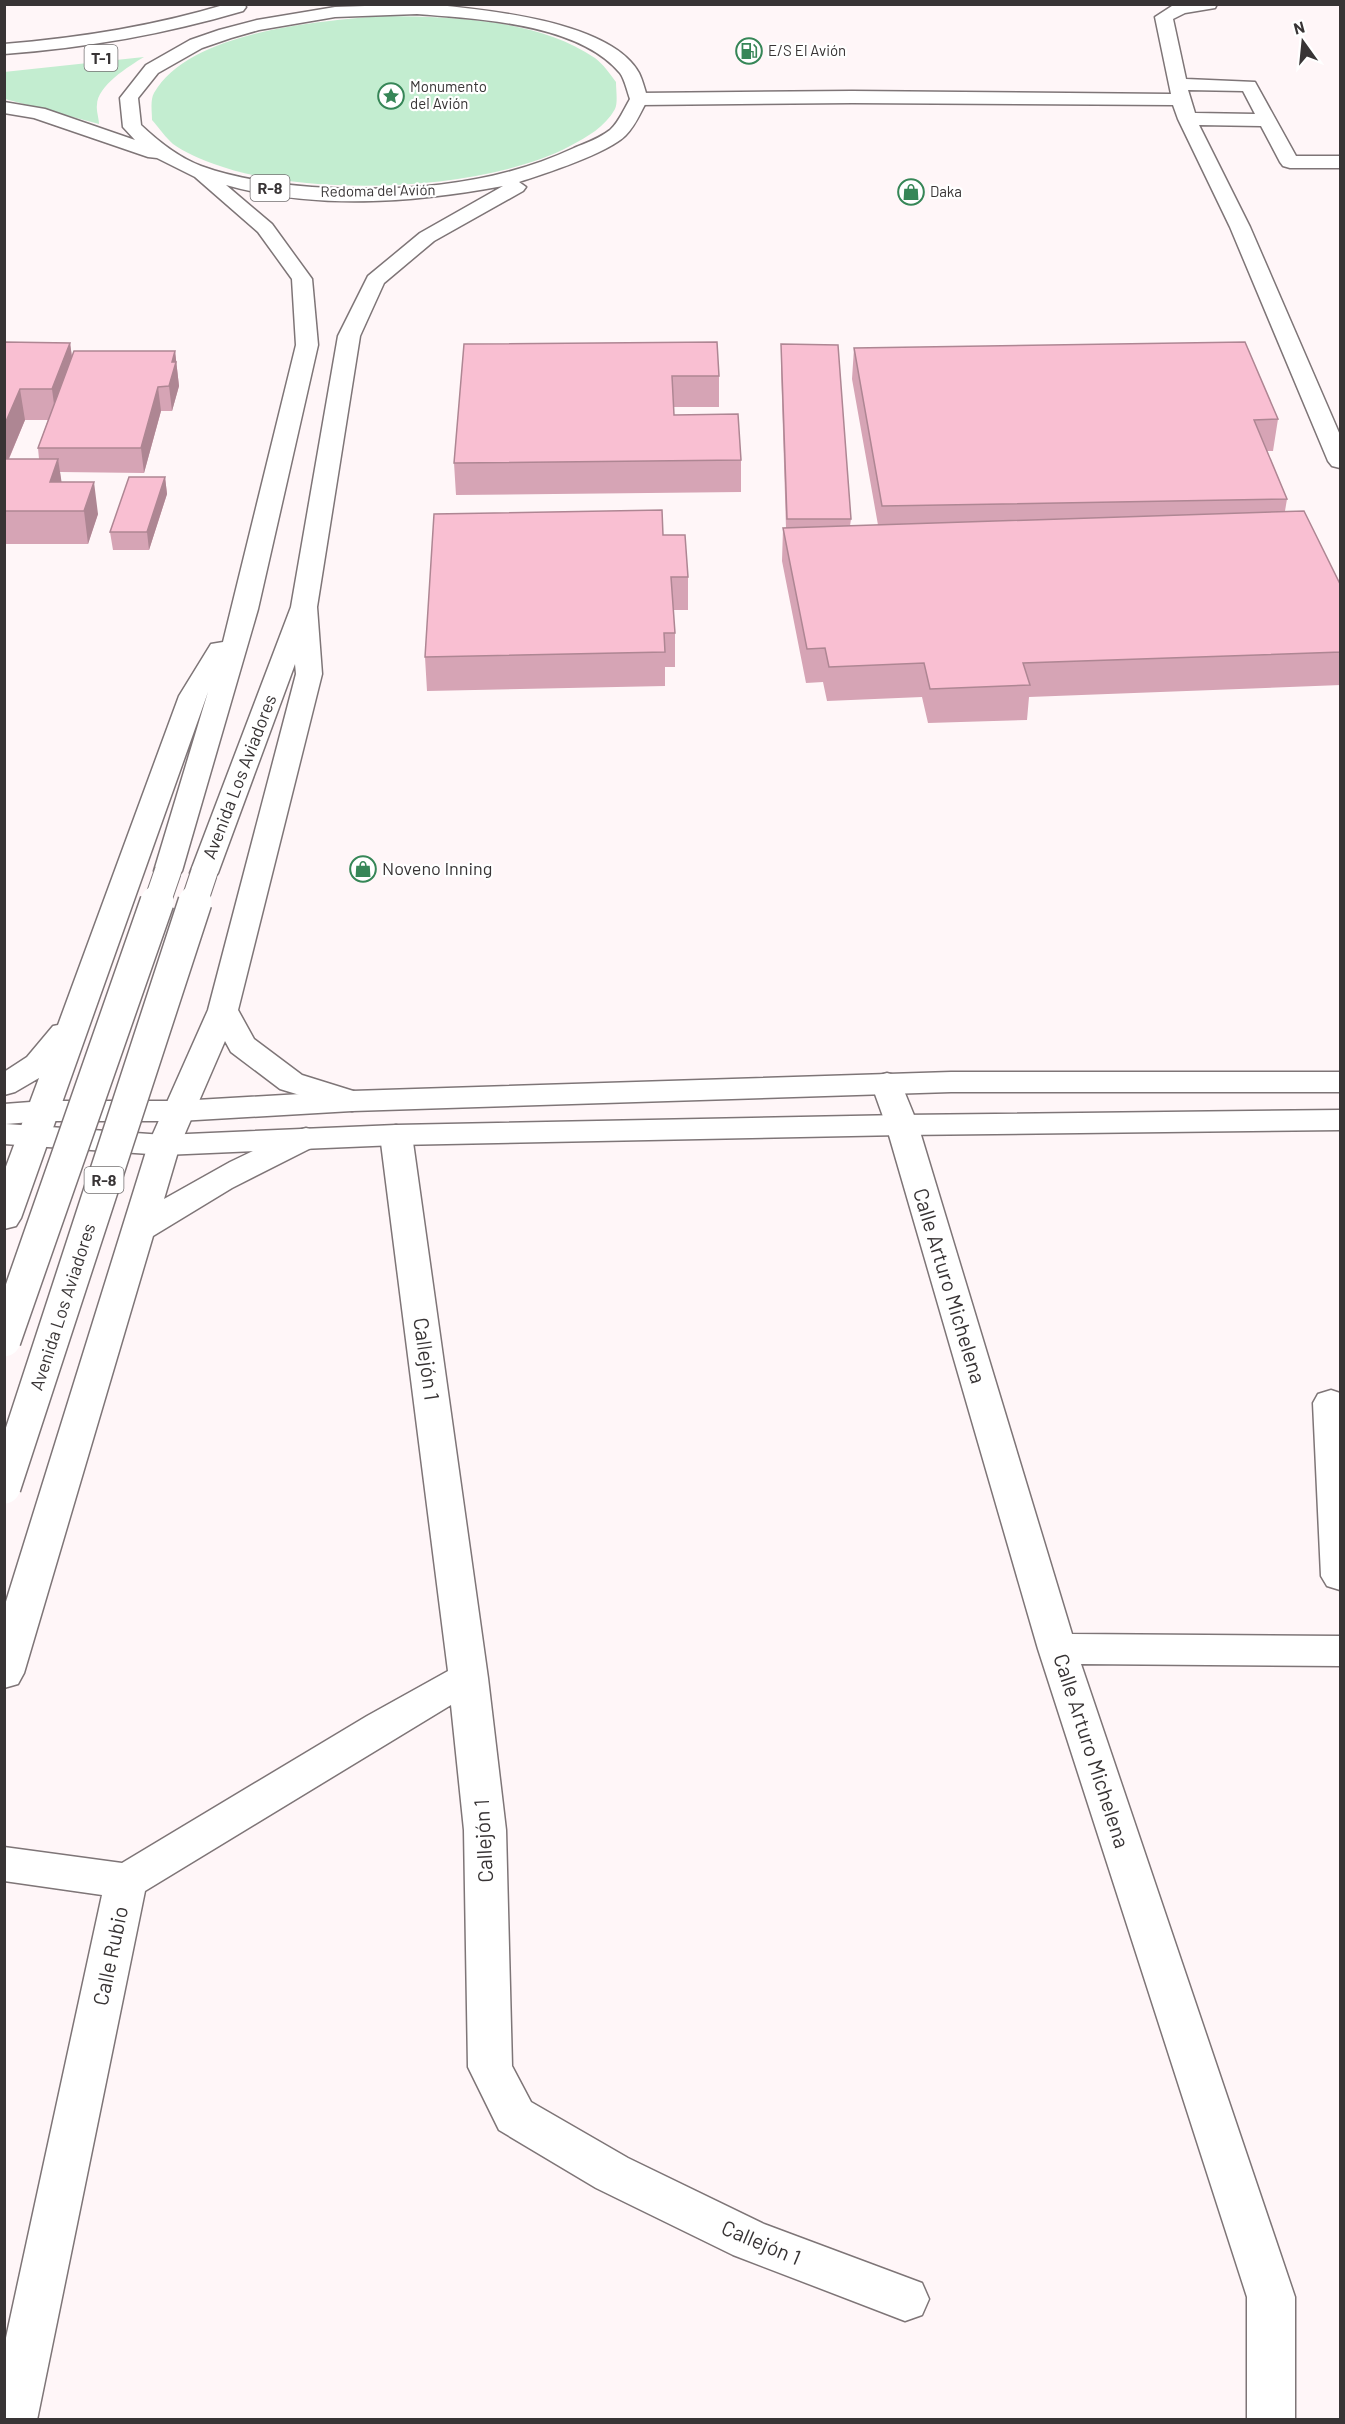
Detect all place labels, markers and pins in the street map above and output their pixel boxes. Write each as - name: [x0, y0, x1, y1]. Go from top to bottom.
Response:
- fuel station icon: E/S El Avión: [734, 36, 764, 66]
- place label: E/S El Avión: [768, 41, 846, 59]
- place label: Monumento del Avión: [410, 77, 487, 112]
- place icon: Monumento del Avión: [376, 81, 406, 111]
- shop icon: Daka: [896, 177, 926, 207]
- place label: Daka: [930, 182, 962, 200]
- shop icon: Noveno Inning: [348, 854, 378, 884]
- place label: Noveno Inning: [382, 857, 492, 879]

